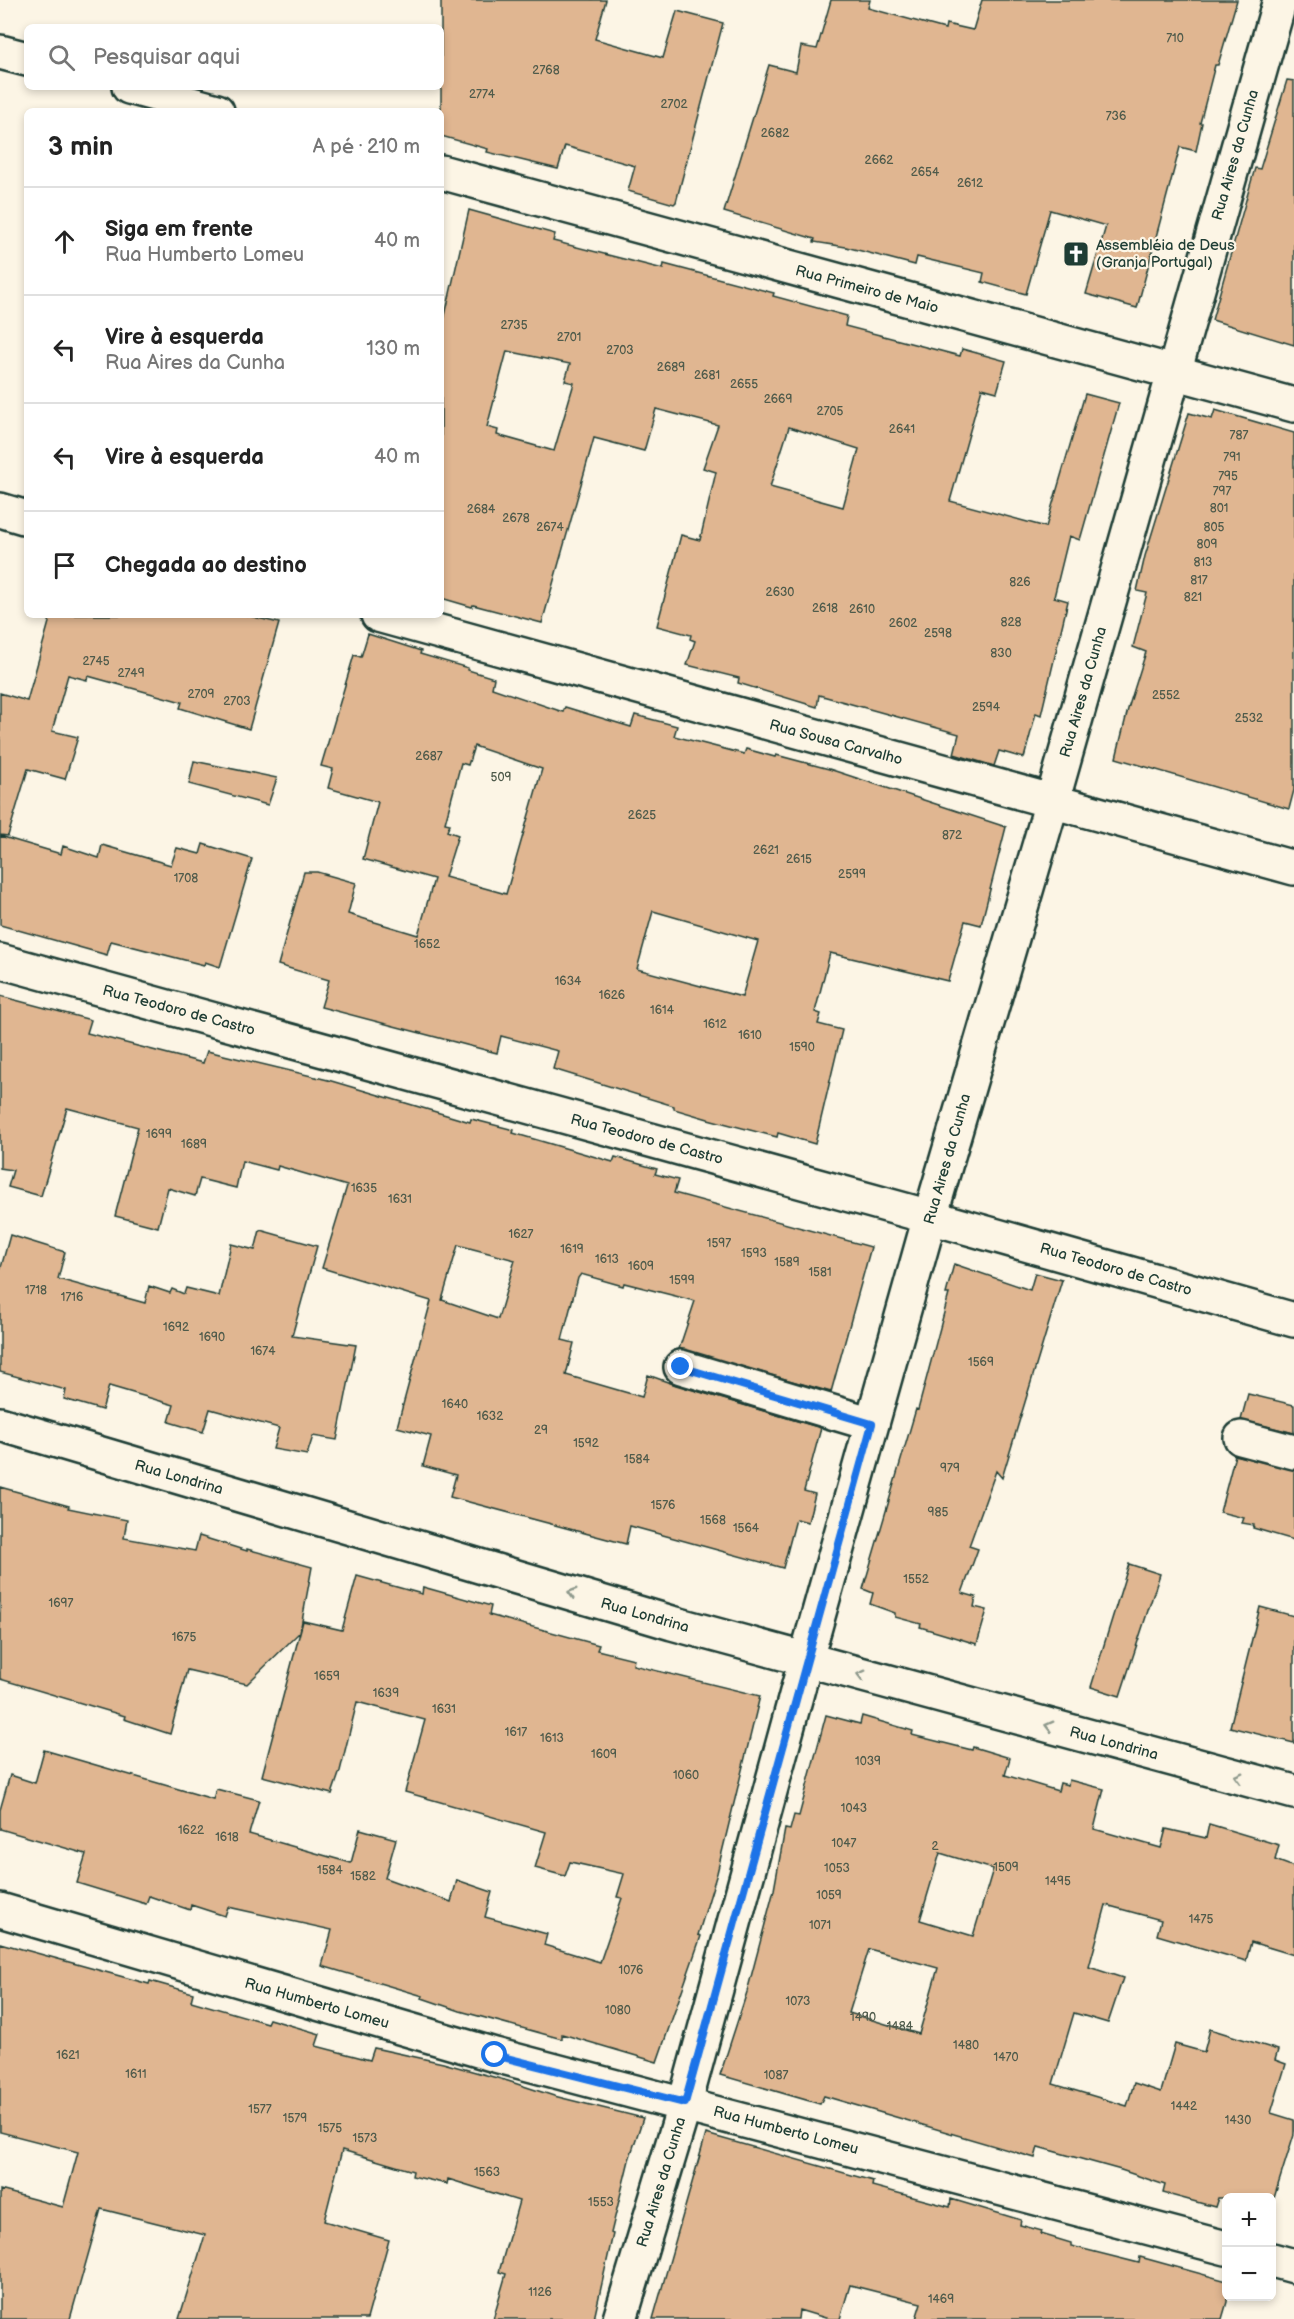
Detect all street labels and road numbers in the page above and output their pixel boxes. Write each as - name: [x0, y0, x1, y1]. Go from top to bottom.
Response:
- street label: Rua Aires da Cunha: [1208, 88, 1263, 223]
- street label: Rua Primeiro de Maio: [793, 261, 941, 318]
- street label: Rua Aires da Cunha: [1056, 625, 1111, 760]
- street label: Rua Sousa Carvalho: [767, 716, 905, 769]
- street label: Rua Teodoro de Castro: [101, 981, 257, 1040]
- street label: Rua Aires da Cunha: [920, 1092, 975, 1227]
- street label: Rua Teodoro de Castro: [569, 1110, 725, 1169]
- street label: Rua Teodoro de Castro: [1038, 1239, 1194, 1300]
- street label: Rua Londrina: [132, 1456, 225, 1499]
- street label: Rua Londrina: [598, 1594, 691, 1637]
- street label: Rua Londrina: [1067, 1723, 1160, 1764]
- street label: Rua Humberto Lomeu: [242, 1974, 391, 2033]
- street label: Rua Humberto Lomeu: [711, 2102, 860, 2159]
- street label: Rua Aires da Cunha: [633, 2115, 690, 2250]

